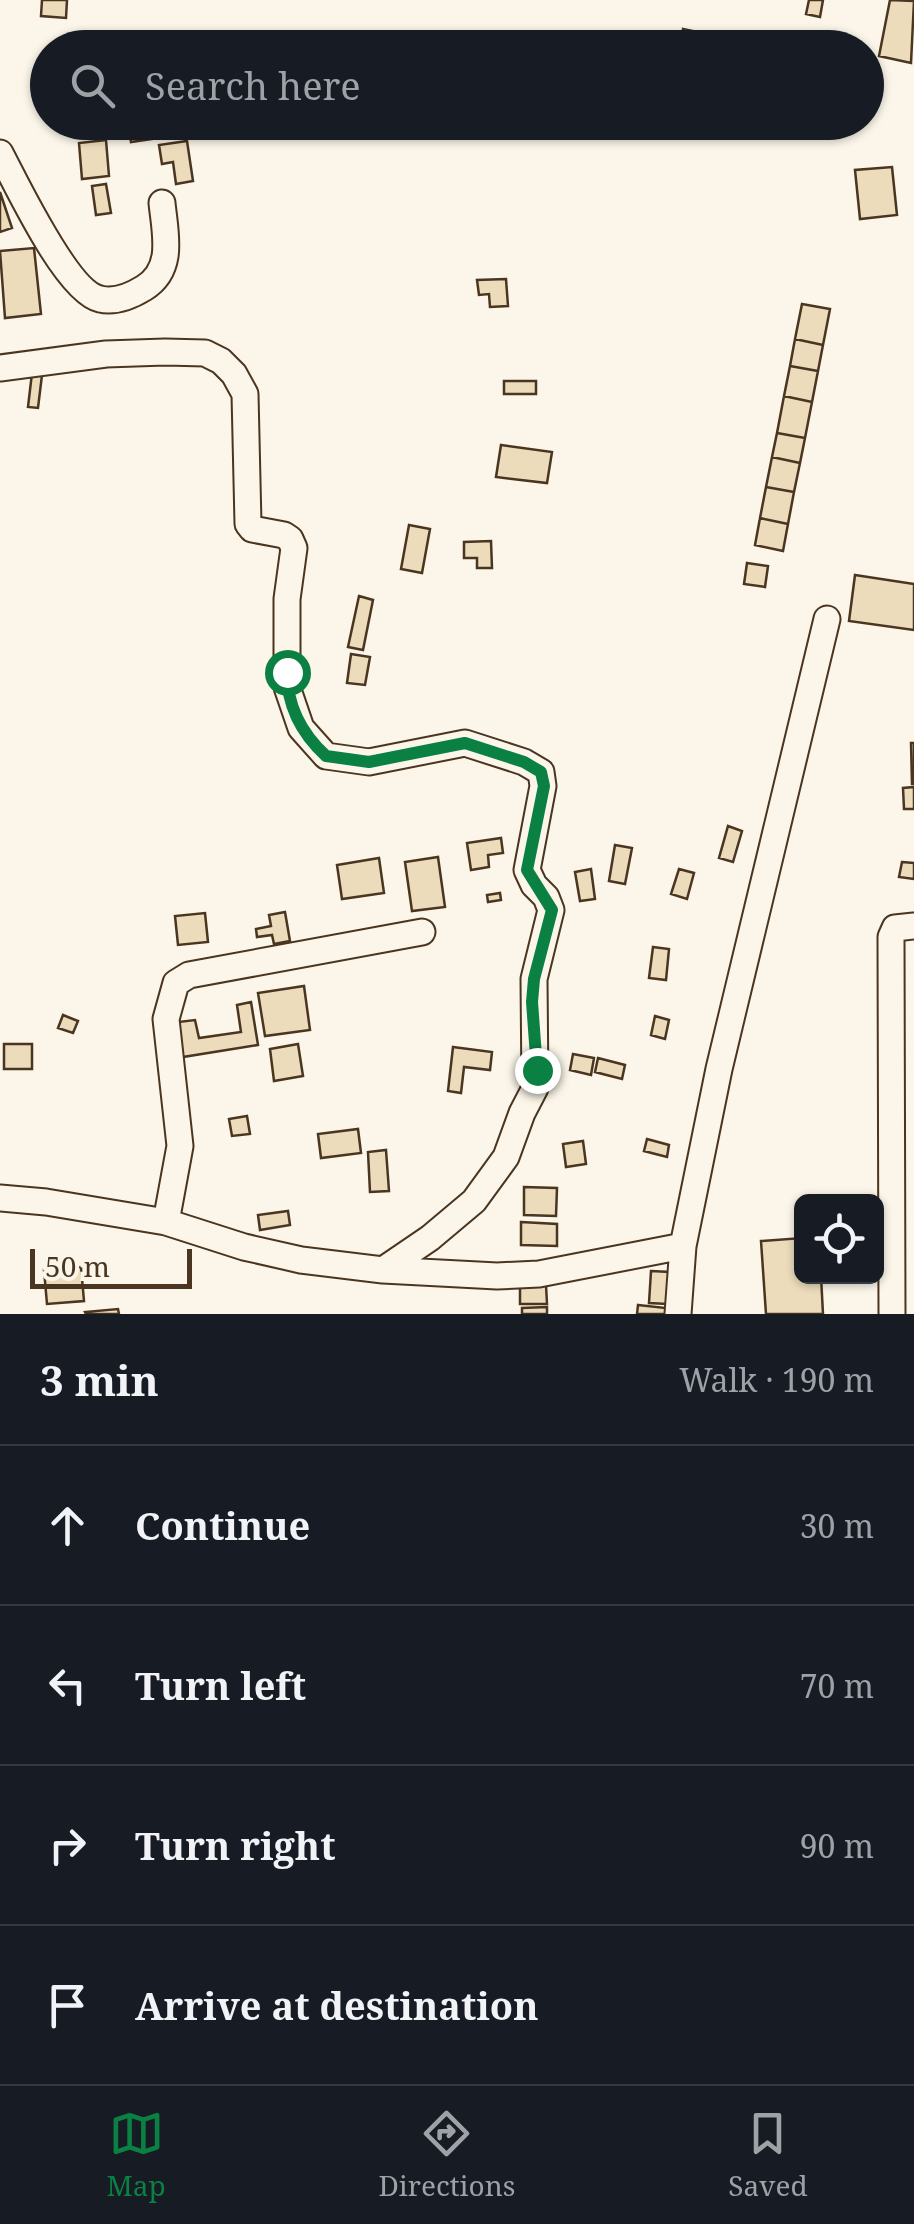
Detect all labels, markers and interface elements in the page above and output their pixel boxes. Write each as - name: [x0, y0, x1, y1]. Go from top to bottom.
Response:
- search box: [30, 30, 884, 140]
- icon: search: [65, 58, 120, 113]
- text: Search here: [145, 59, 361, 111]
- route start: [265, 650, 311, 696]
- route end: [515, 1048, 561, 1094]
- map controls: [794, 1194, 884, 1284]
- button: locate: [794, 1194, 884, 1284]
- scale bar: [30, 1244, 192, 1288]
- text: 50 m: [45, 1247, 110, 1285]
- text: 3 min: [40, 1351, 159, 1408]
- text: Walk · 190 m: [679, 1358, 874, 1401]
- icon: ahead: [40, 1498, 95, 1553]
- text: Continue: [135, 1499, 310, 1551]
- text: 30 m: [800, 1504, 874, 1547]
- icon: left: [40, 1658, 95, 1713]
- text: Turn left: [135, 1659, 306, 1711]
- text: 70 m: [800, 1664, 874, 1707]
- icon: right: [40, 1818, 95, 1873]
- text: Turn right: [135, 1819, 336, 1871]
- text: 90 m: [800, 1824, 874, 1867]
- icon: arrive: [40, 1978, 95, 2033]
- text: Arrive at destination: [135, 1979, 539, 2031]
- tab: Map: [106, 2106, 166, 2204]
- tab: Directions: [378, 2106, 515, 2204]
- tab: Saved: [728, 2106, 808, 2204]

